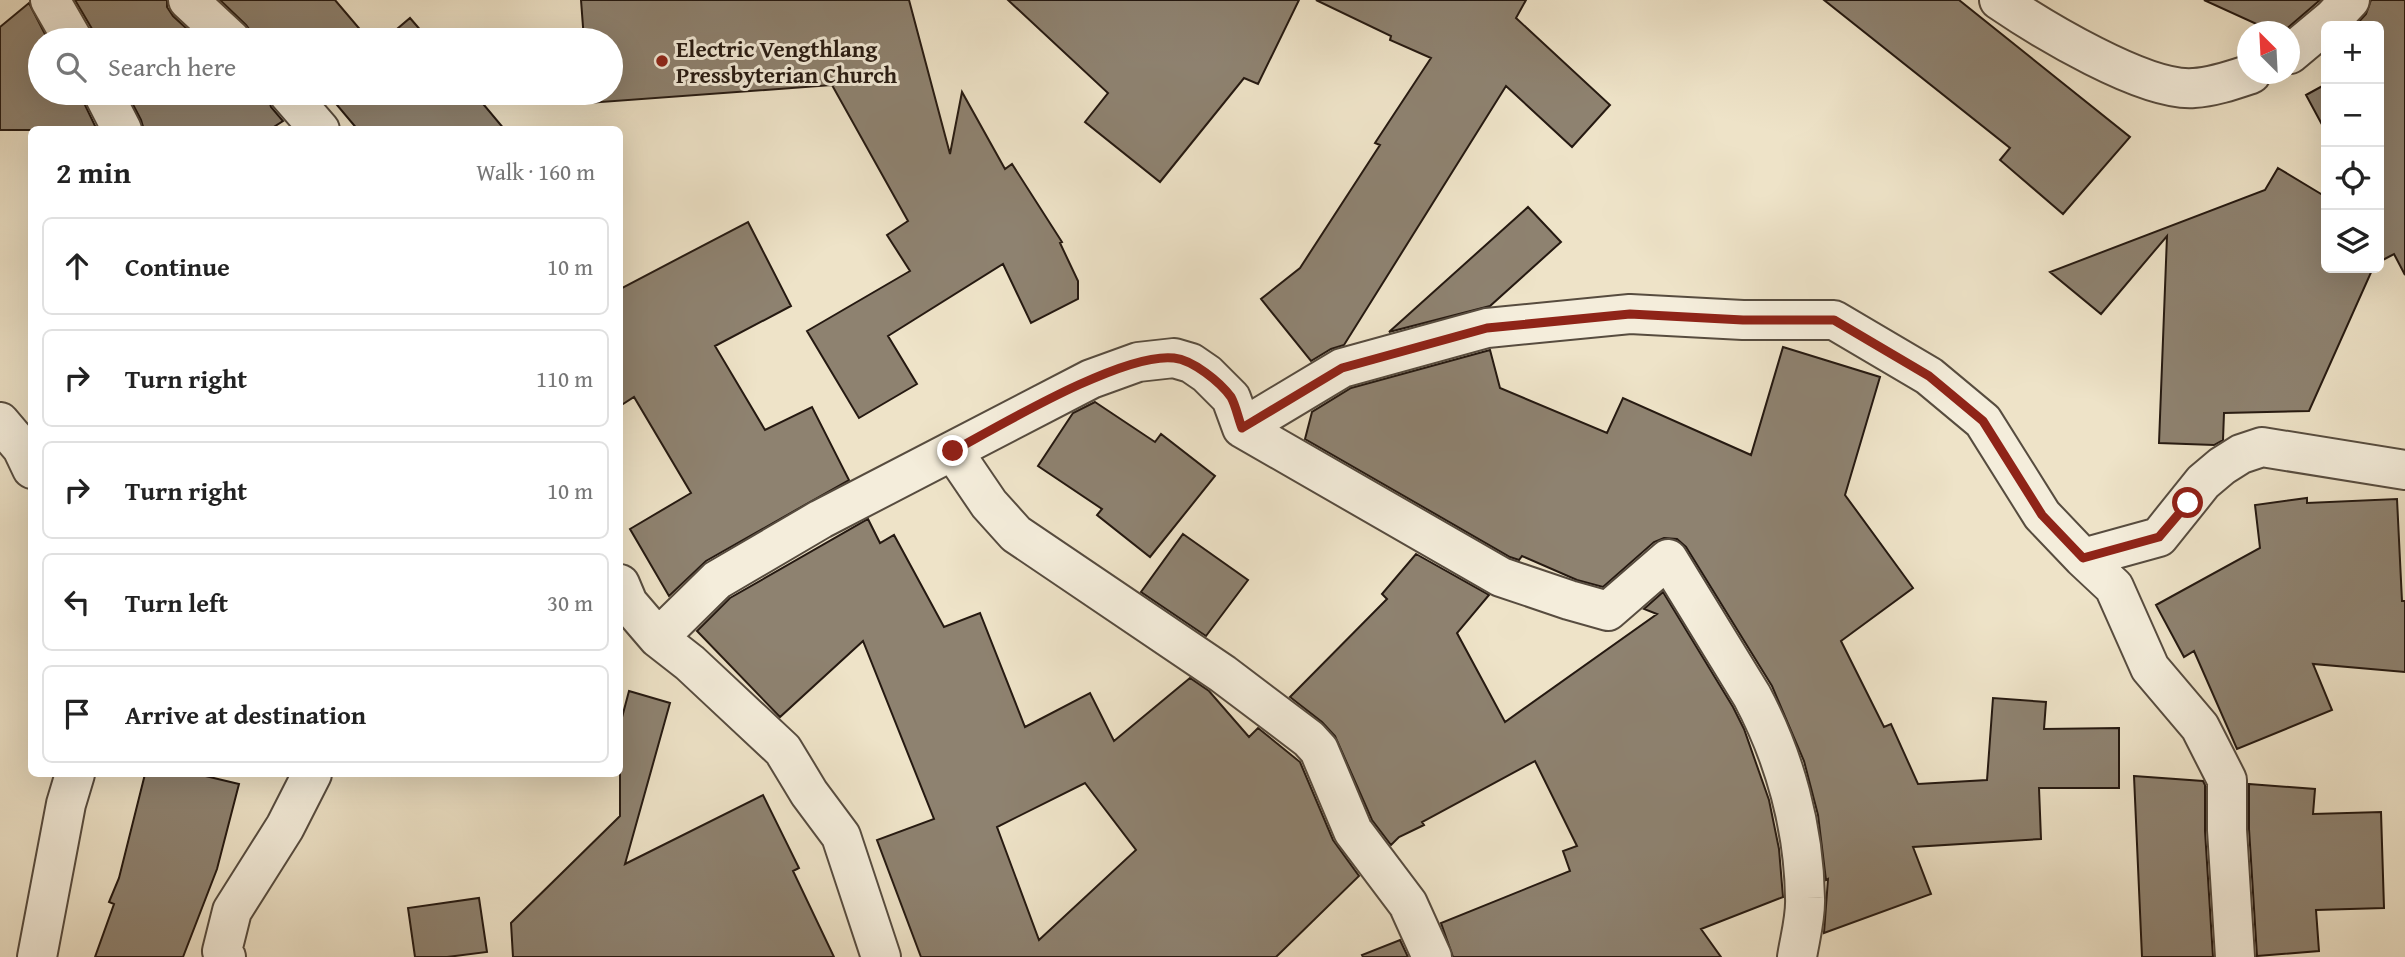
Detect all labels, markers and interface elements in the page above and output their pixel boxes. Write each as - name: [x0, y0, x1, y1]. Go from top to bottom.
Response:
- north arrow: [2237, 21, 2300, 84]
- map controls: [2321, 21, 2384, 273]
- button: +: [2321, 21, 2384, 84]
- search box: [28, 28, 623, 105]
- place label: Electric Vengthlang Pressbyterian Church: [676, 32, 897, 91]
- text: Search here: [108, 47, 236, 86]
- icon: search: [52, 48, 90, 86]
- marker: Electric Vengthlang Pressbyterian Church: [654, 53, 670, 69]
- button: −: [2321, 84, 2384, 147]
- button: locate: [2321, 147, 2384, 210]
- text: 2 min: [56, 150, 131, 194]
- text: Walk · 160 m: [476, 155, 595, 188]
- button: layers: [2321, 210, 2384, 273]
- icon: ahead: [58, 247, 96, 285]
- text: Continue: [125, 247, 230, 286]
- text: 10 m: [547, 250, 593, 283]
- icon: right: [58, 359, 96, 397]
- text: Turn right: [125, 359, 247, 398]
- text: 110 m: [536, 362, 593, 395]
- route end: [937, 435, 968, 466]
- icon: right: [58, 471, 96, 509]
- text: Turn right: [125, 471, 247, 510]
- text: 10 m: [547, 474, 593, 507]
- route start: [2172, 487, 2203, 518]
- icon: left: [58, 583, 96, 621]
- text: Turn left: [125, 583, 228, 622]
- text: 30 m: [547, 586, 593, 619]
- icon: arrive: [58, 695, 96, 733]
- text: Arrive at destination: [125, 695, 366, 734]

